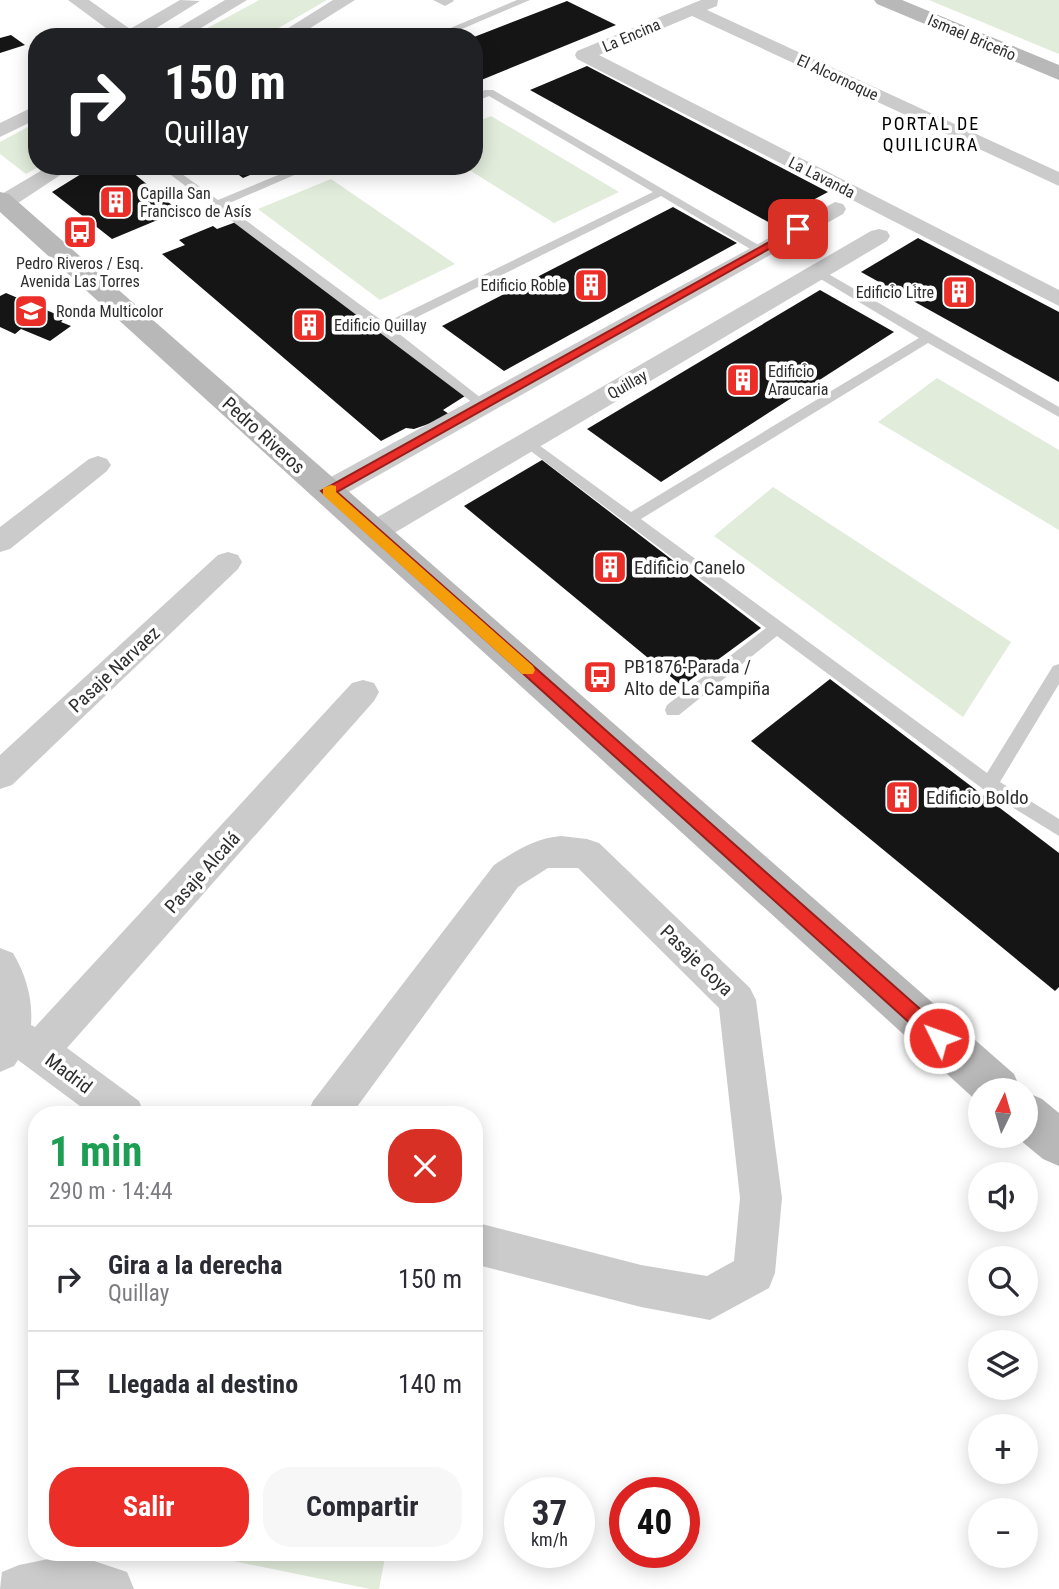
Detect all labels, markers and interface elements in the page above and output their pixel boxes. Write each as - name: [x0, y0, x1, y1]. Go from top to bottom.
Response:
- street label: Ismael Briceño: [925, 10, 1019, 65]
- street label: La Encina: [599, 15, 663, 56]
- street label: El Alcornoque: [794, 50, 881, 105]
- text: 150 m: [164, 54, 286, 111]
- icon: right: [49, 56, 140, 147]
- text: Quillay: [164, 113, 249, 151]
- district label: PORTAL DE QUILICURA: [882, 113, 980, 155]
- street label: La Lavanda: [785, 153, 858, 202]
- building icon: Capilla San Francisco de Asís: [97, 183, 135, 221]
- place label: Capilla San Francisco de Asís: [140, 184, 252, 221]
- pin: [768, 199, 828, 259]
- icon: arrive: [779, 210, 817, 248]
- bus stop icon: Pedro Riveros / Esq. Avenida Las Torres: [61, 213, 99, 251]
- place label: Pedro Riveros / Esq. Avenida Las Torres: [16, 254, 144, 291]
- building icon: Edificio Roble: [572, 266, 610, 304]
- building icon: Edificio Litre: [940, 273, 978, 311]
- place label: Edificio Roble: [480, 276, 566, 295]
- place label: Edificio Litre: [856, 283, 934, 302]
- school or university icon: Ronda Multicolor: [12, 292, 50, 330]
- place label: Ronda Multicolor: [56, 302, 164, 321]
- building icon: Edificio Quillay: [290, 306, 328, 344]
- place label: Edificio Quillay: [334, 316, 427, 335]
- building icon: Edificio Araucaria: [724, 361, 762, 399]
- place label: Edificio Araucaria: [768, 362, 828, 399]
- street label: Quillay: [604, 365, 651, 403]
- street label: Pedro Riveros: [218, 392, 310, 479]
- building icon: Edificio Canelo: [591, 548, 629, 586]
- place label: Edificio Canelo: [634, 556, 745, 579]
- street label: Pasaje Narvaez: [64, 621, 165, 717]
- place label: PB1876-Parada / Alto de La Campiña: [624, 655, 770, 700]
- bus stop icon: PB1876-Parada / Alto de La Campiña: [581, 658, 619, 696]
- building icon: Edificio Boldo: [883, 778, 921, 816]
- place label: Edificio Boldo: [926, 786, 1029, 809]
- street label: Pasaje Alcalá: [160, 827, 245, 918]
- street label: Pasaje Goya: [655, 920, 738, 1001]
- position arrow: [902, 1001, 976, 1075]
- street label: Madrid: [41, 1048, 97, 1098]
- north arrow: [968, 1078, 1038, 1148]
- map controls: [968, 1078, 1038, 1568]
- text: 1 min: [49, 1127, 142, 1176]
- button: close: [388, 1129, 462, 1203]
- button: sound: [968, 1162, 1038, 1232]
- text: 290 m · 14:44: [49, 1178, 173, 1205]
- button: search: [968, 1246, 1038, 1316]
- text: Gira a la derecha: [108, 1250, 282, 1280]
- icon: right: [49, 1260, 87, 1298]
- text: 150 m: [398, 1264, 462, 1294]
- text: Quillay: [108, 1280, 169, 1307]
- button: layers: [968, 1330, 1038, 1400]
- icon: arrive: [49, 1365, 87, 1403]
- text: Llegada al destino: [108, 1369, 298, 1399]
- text: 140 m: [398, 1369, 462, 1399]
- button: +: [968, 1414, 1038, 1484]
- button: Salir: [49, 1467, 249, 1547]
- button: Compartir: [263, 1467, 462, 1547]
- speed limit sign: 40: [609, 1477, 700, 1568]
- text: 37: [532, 1493, 567, 1534]
- button: −: [968, 1498, 1038, 1568]
- text: km/h: [531, 1529, 568, 1550]

